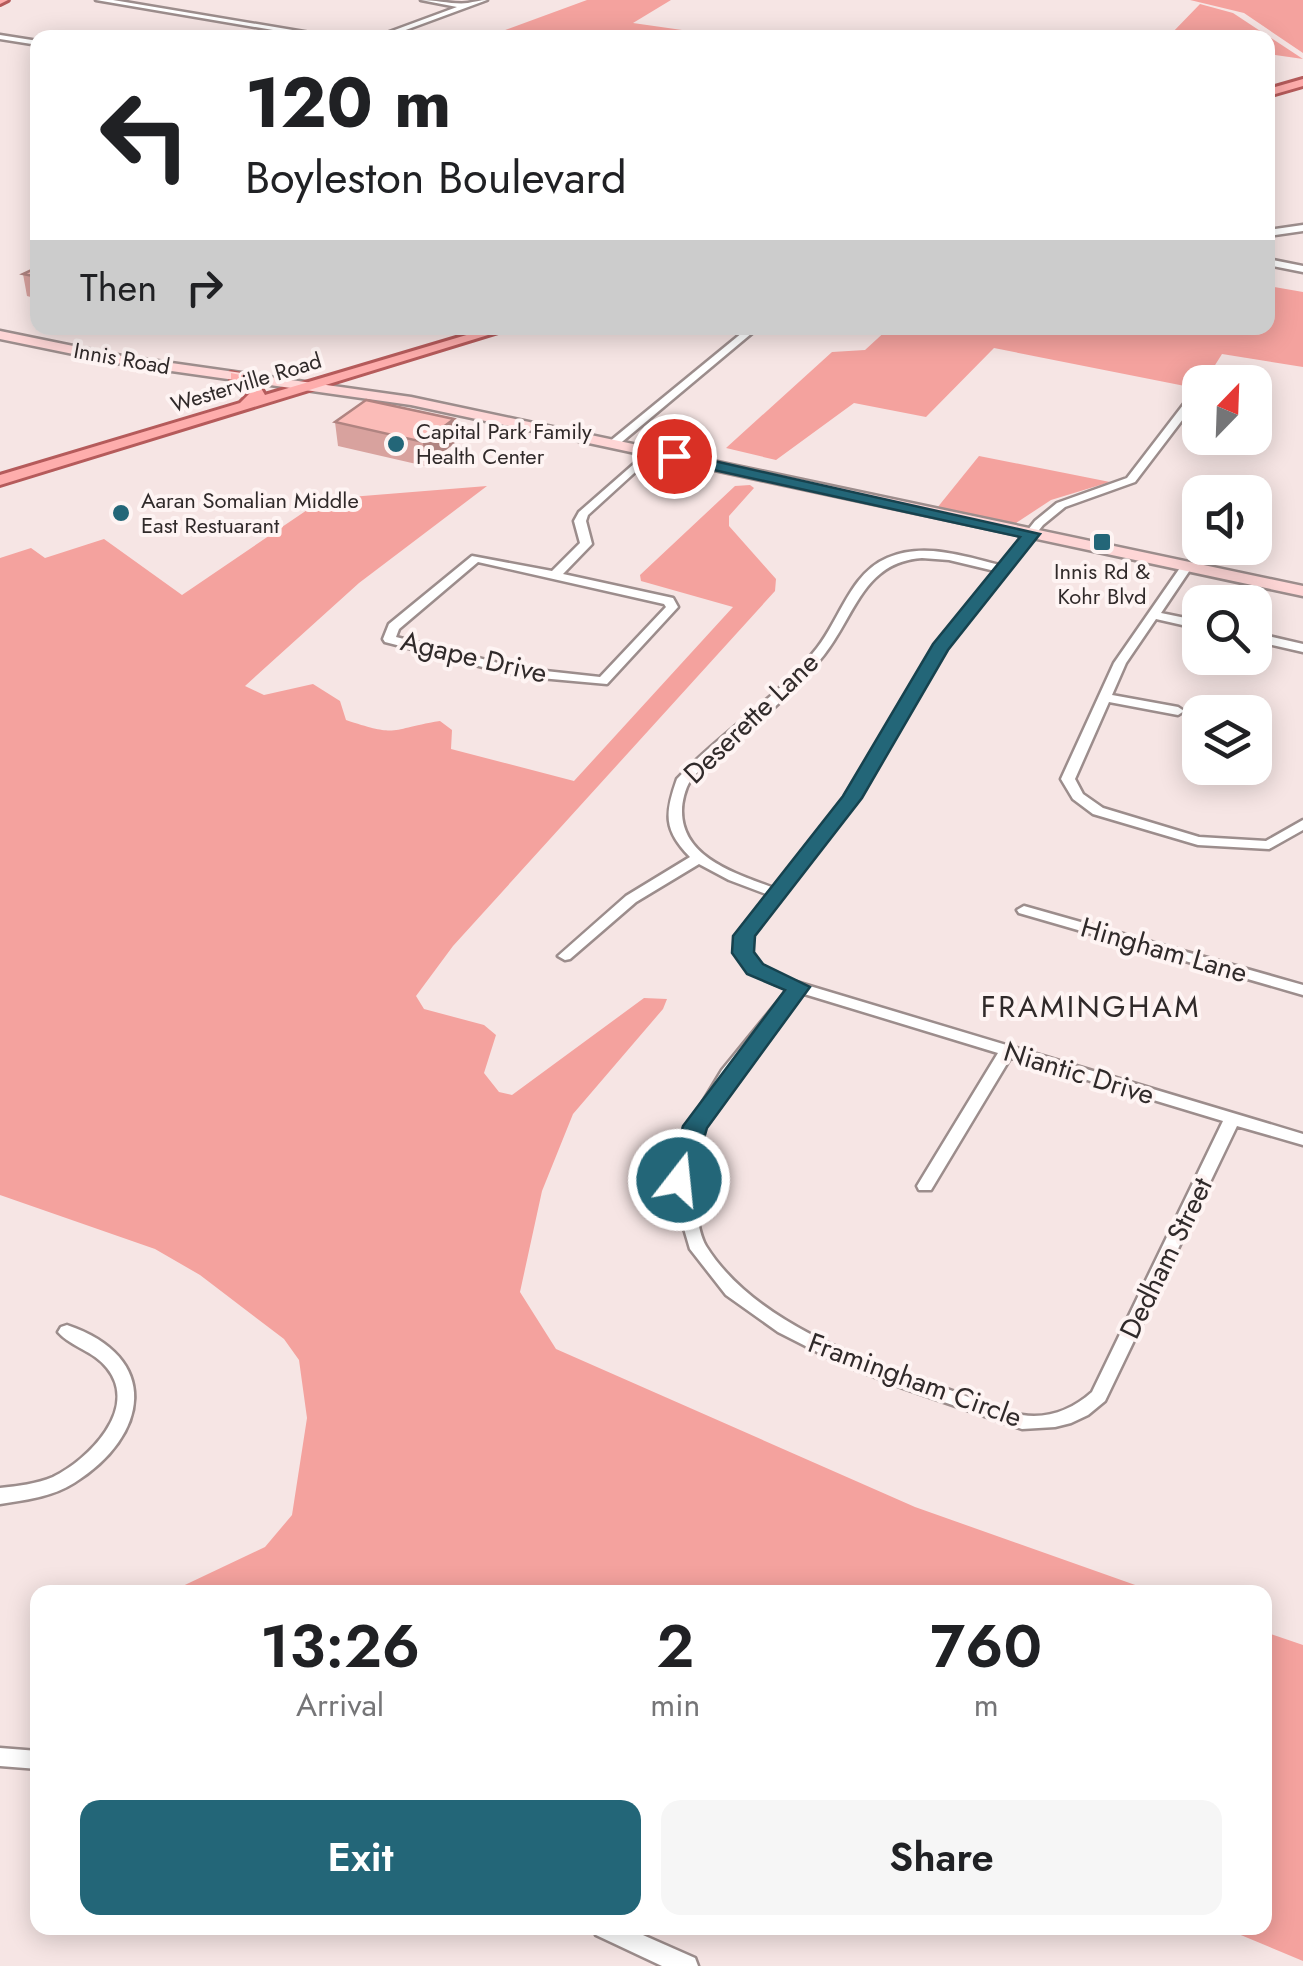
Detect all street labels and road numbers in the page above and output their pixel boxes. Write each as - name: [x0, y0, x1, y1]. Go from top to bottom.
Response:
- street label: Innis Road: [71, 334, 173, 382]
- street label: Westerville Road: [167, 344, 325, 420]
- street label: Agape Drive: [397, 620, 551, 694]
- street label: Deserette Lane: [674, 643, 828, 793]
- street label: Hingham Lane: [1076, 907, 1252, 993]
- street label: Niantic Drive: [999, 1031, 1159, 1115]
- street label: Dedham Street: [1109, 1170, 1223, 1345]
- street label: Framingham Circle: [802, 1322, 1028, 1438]

